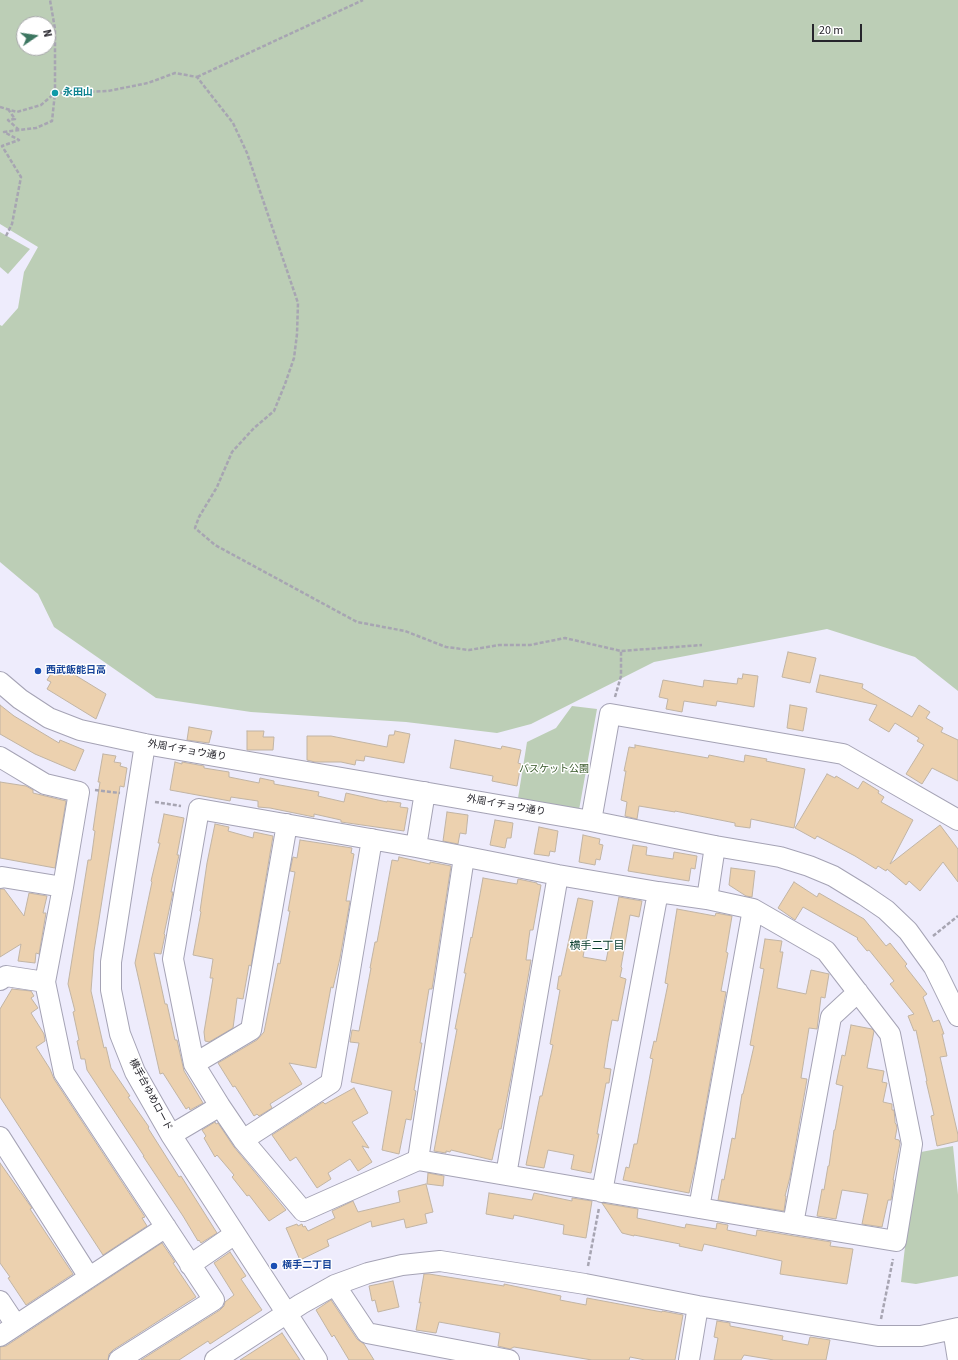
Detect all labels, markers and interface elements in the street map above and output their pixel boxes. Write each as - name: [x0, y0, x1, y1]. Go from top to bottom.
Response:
- north arrow: [16, 16, 56, 56]
- scale bar: [814, 16, 864, 42]
- text: 20 m: [819, 22, 843, 39]
- text: N: [39, 28, 55, 39]
- place label: 永田山: [63, 87, 93, 99]
- marker: 永田山: [50, 88, 60, 98]
- place label: 西武飯能日高: [46, 665, 106, 677]
- marker: 西武飯能日高: [33, 666, 43, 676]
- street label: 外周イチョウ通り: [147, 738, 227, 764]
- park label: バスケット公園: [519, 764, 589, 776]
- street label: 外周イチョウ通り: [466, 793, 546, 819]
- district label: 横手二丁目: [570, 940, 624, 954]
- street label: 横手台ゆめロード: [126, 1057, 174, 1133]
- place label: 横手二丁目: [282, 1260, 332, 1272]
- marker: 横手二丁目: [269, 1261, 279, 1271]

